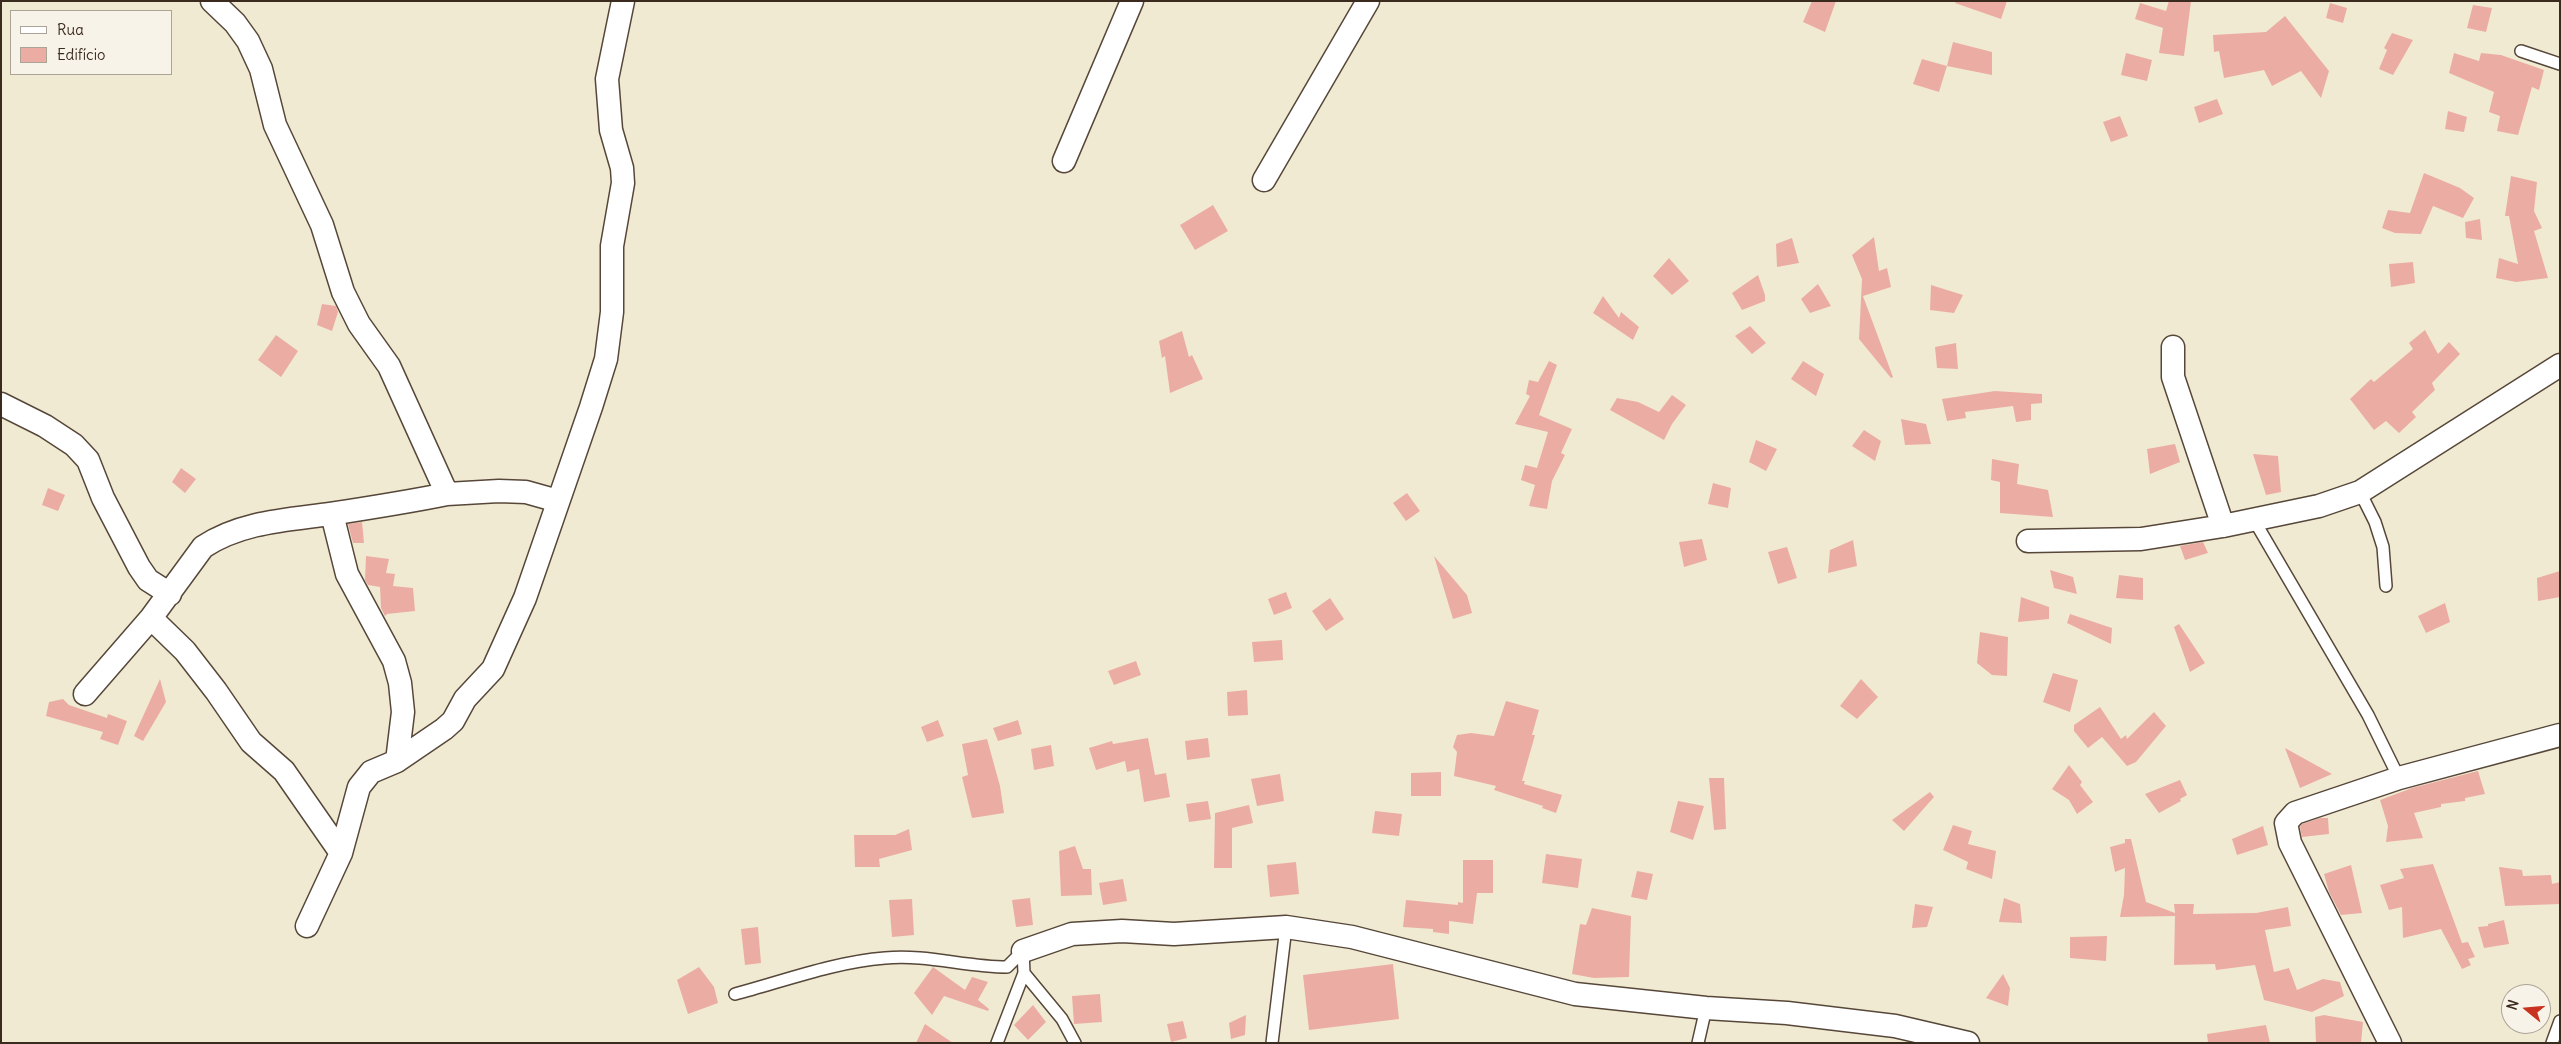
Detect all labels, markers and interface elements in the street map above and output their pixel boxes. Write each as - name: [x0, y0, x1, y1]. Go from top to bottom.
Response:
- legend: [10, 10, 172, 75]
- text: Rua: [57, 20, 84, 39]
- text: Edifício: [57, 45, 105, 64]
- north arrow: [2501, 984, 2551, 1034]
- text: N: [2503, 998, 2523, 1012]

